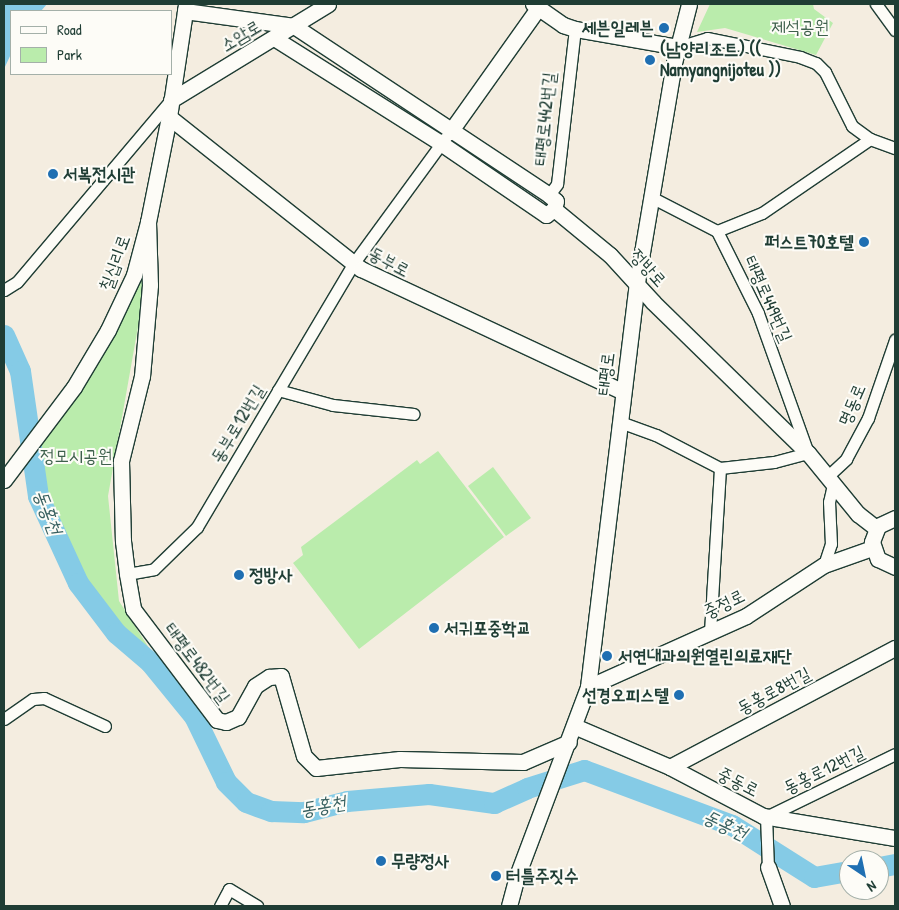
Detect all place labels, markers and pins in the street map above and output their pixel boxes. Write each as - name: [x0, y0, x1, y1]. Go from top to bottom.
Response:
- place label: 세븐일레븐: [582, 17, 654, 39]
- marker: 세븐일레븐: [658, 22, 670, 34]
- place label: (남양리조트) (( Namyangnijoteu )): [660, 39, 781, 82]
- marker: (남양리조트) (( Namyangnijoteu )): [644, 54, 656, 66]
- place label: 서복전시관: [63, 163, 135, 185]
- marker: 서복전시관: [47, 168, 59, 180]
- place label: 퍼스트70호텔: [765, 231, 854, 253]
- marker: 퍼스트70호텔: [858, 236, 870, 248]
- place label: 정방사: [249, 564, 292, 586]
- marker: 정방사: [233, 569, 245, 581]
- place label: 서귀포중학교: [444, 617, 531, 639]
- marker: 서귀포중학교: [428, 622, 440, 634]
- place label: 서연내과의원열린의료재단: [618, 645, 792, 667]
- marker: 서연내과의원열린의료재단: [600, 649, 614, 663]
- place label: 선경오피스텔: [582, 684, 669, 706]
- marker: 선경오피스텔: [673, 689, 685, 701]
- place label: 무량정사: [391, 850, 449, 872]
- marker: 무량정사: [375, 855, 387, 867]
- place label: 터틀주짓수: [506, 865, 578, 887]
- marker: 터틀주짓수: [490, 870, 502, 882]

